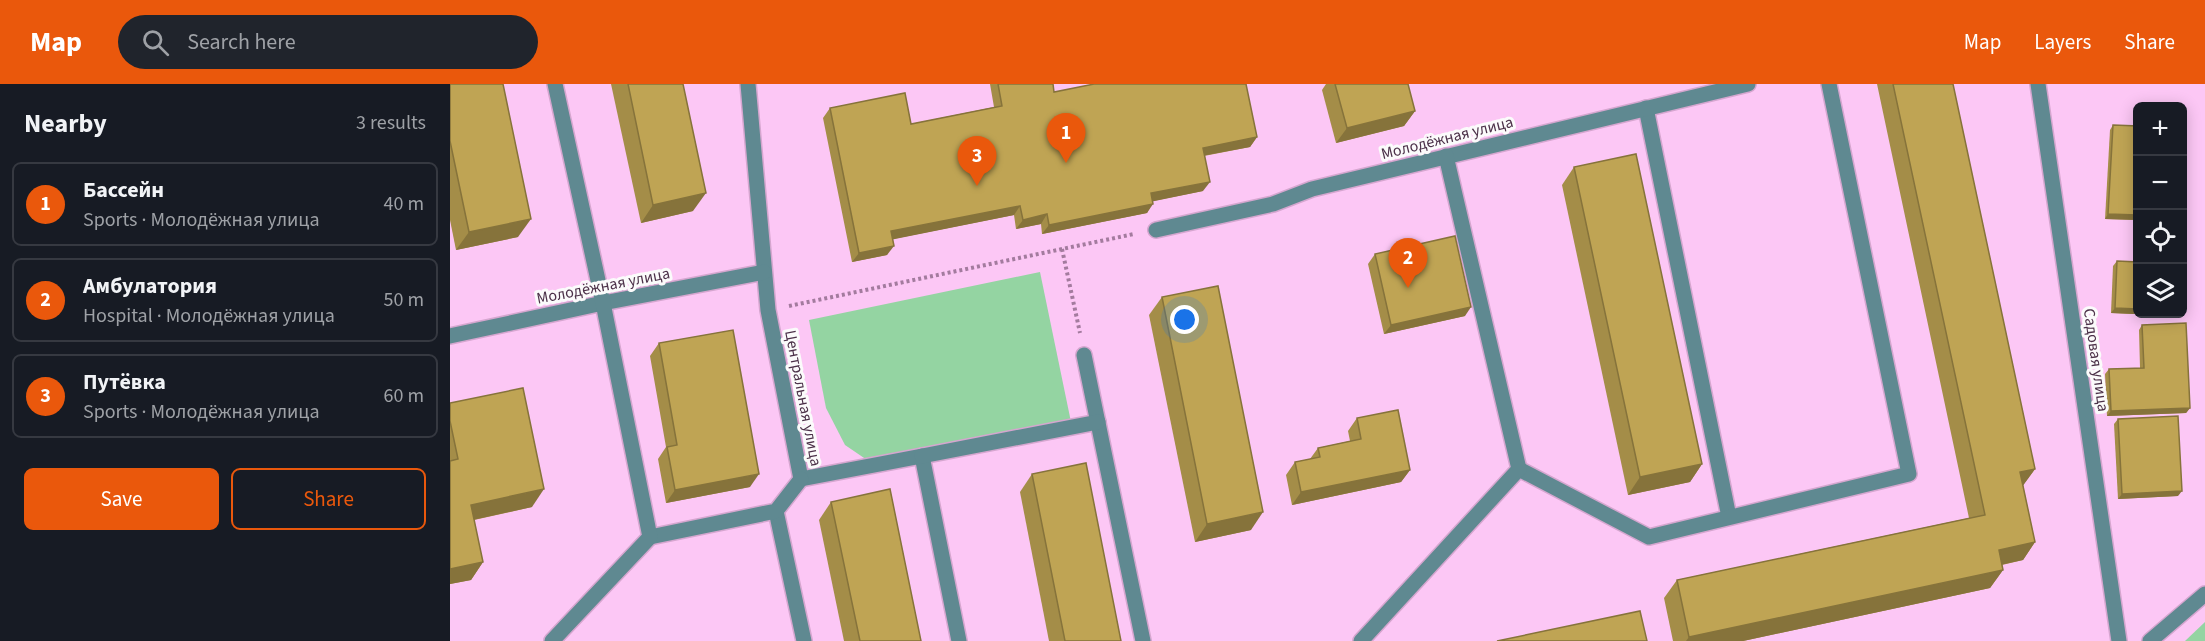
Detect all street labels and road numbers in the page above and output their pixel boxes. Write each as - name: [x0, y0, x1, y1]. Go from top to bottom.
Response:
- street label: Молодёжная улица: [1379, 111, 1516, 165]
- street label: Молодёжная улица: [535, 262, 672, 310]
- street label: Садовая улица: [2078, 307, 2114, 413]
- street label: Центральная улица: [779, 328, 827, 468]

